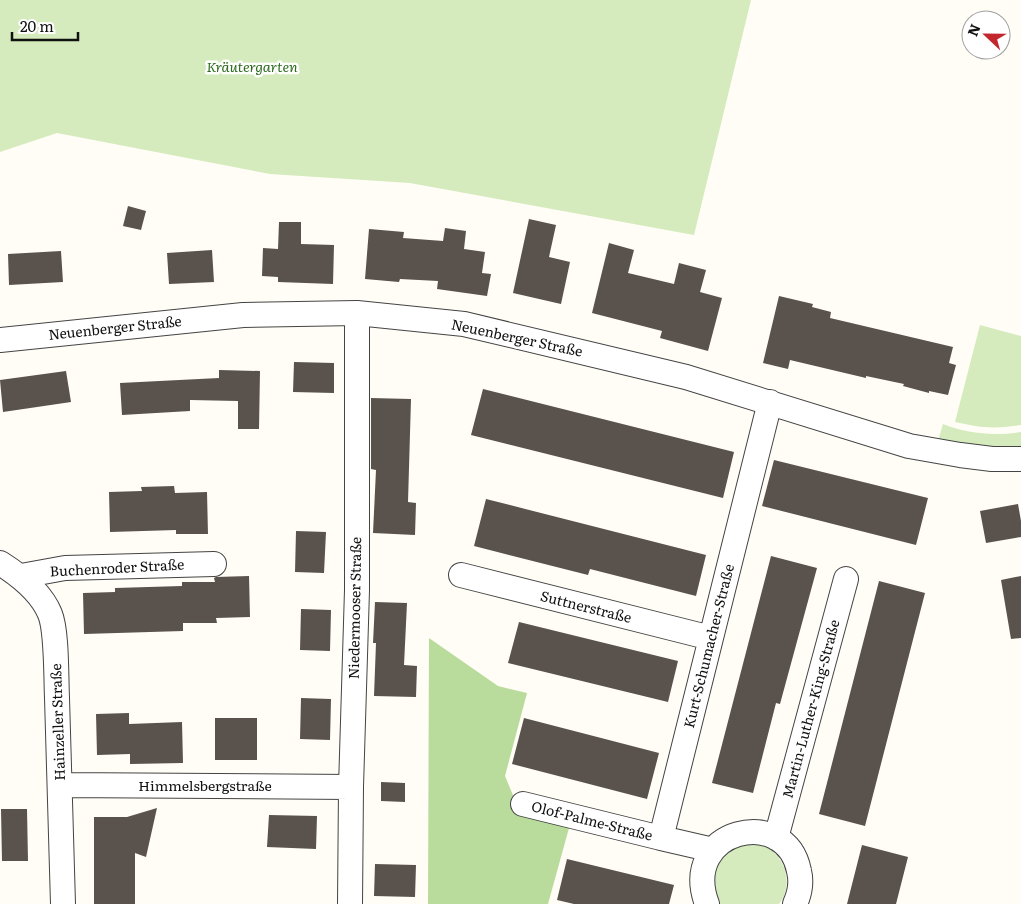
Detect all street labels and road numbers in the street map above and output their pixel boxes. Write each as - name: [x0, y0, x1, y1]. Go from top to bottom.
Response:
- street label: Neuenberger Straße: [47, 310, 183, 344]
- street label: Neuenberger Straße: [450, 313, 585, 361]
- street label: Niedermooser Straße: [343, 537, 365, 679]
- street label: Buchenroder Straße: [49, 553, 185, 581]
- street label: Kurt-Schumacher-Straße: [678, 562, 738, 730]
- street label: Suttnerstraße: [539, 585, 634, 627]
- street label: Martin-Luther-King-Straße: [777, 617, 844, 800]
- street label: Hainzeller Straße: [45, 663, 69, 781]
- street label: Himmelsbergstraße: [138, 775, 272, 795]
- street label: Olof-Palme-Straße: [530, 795, 655, 845]

